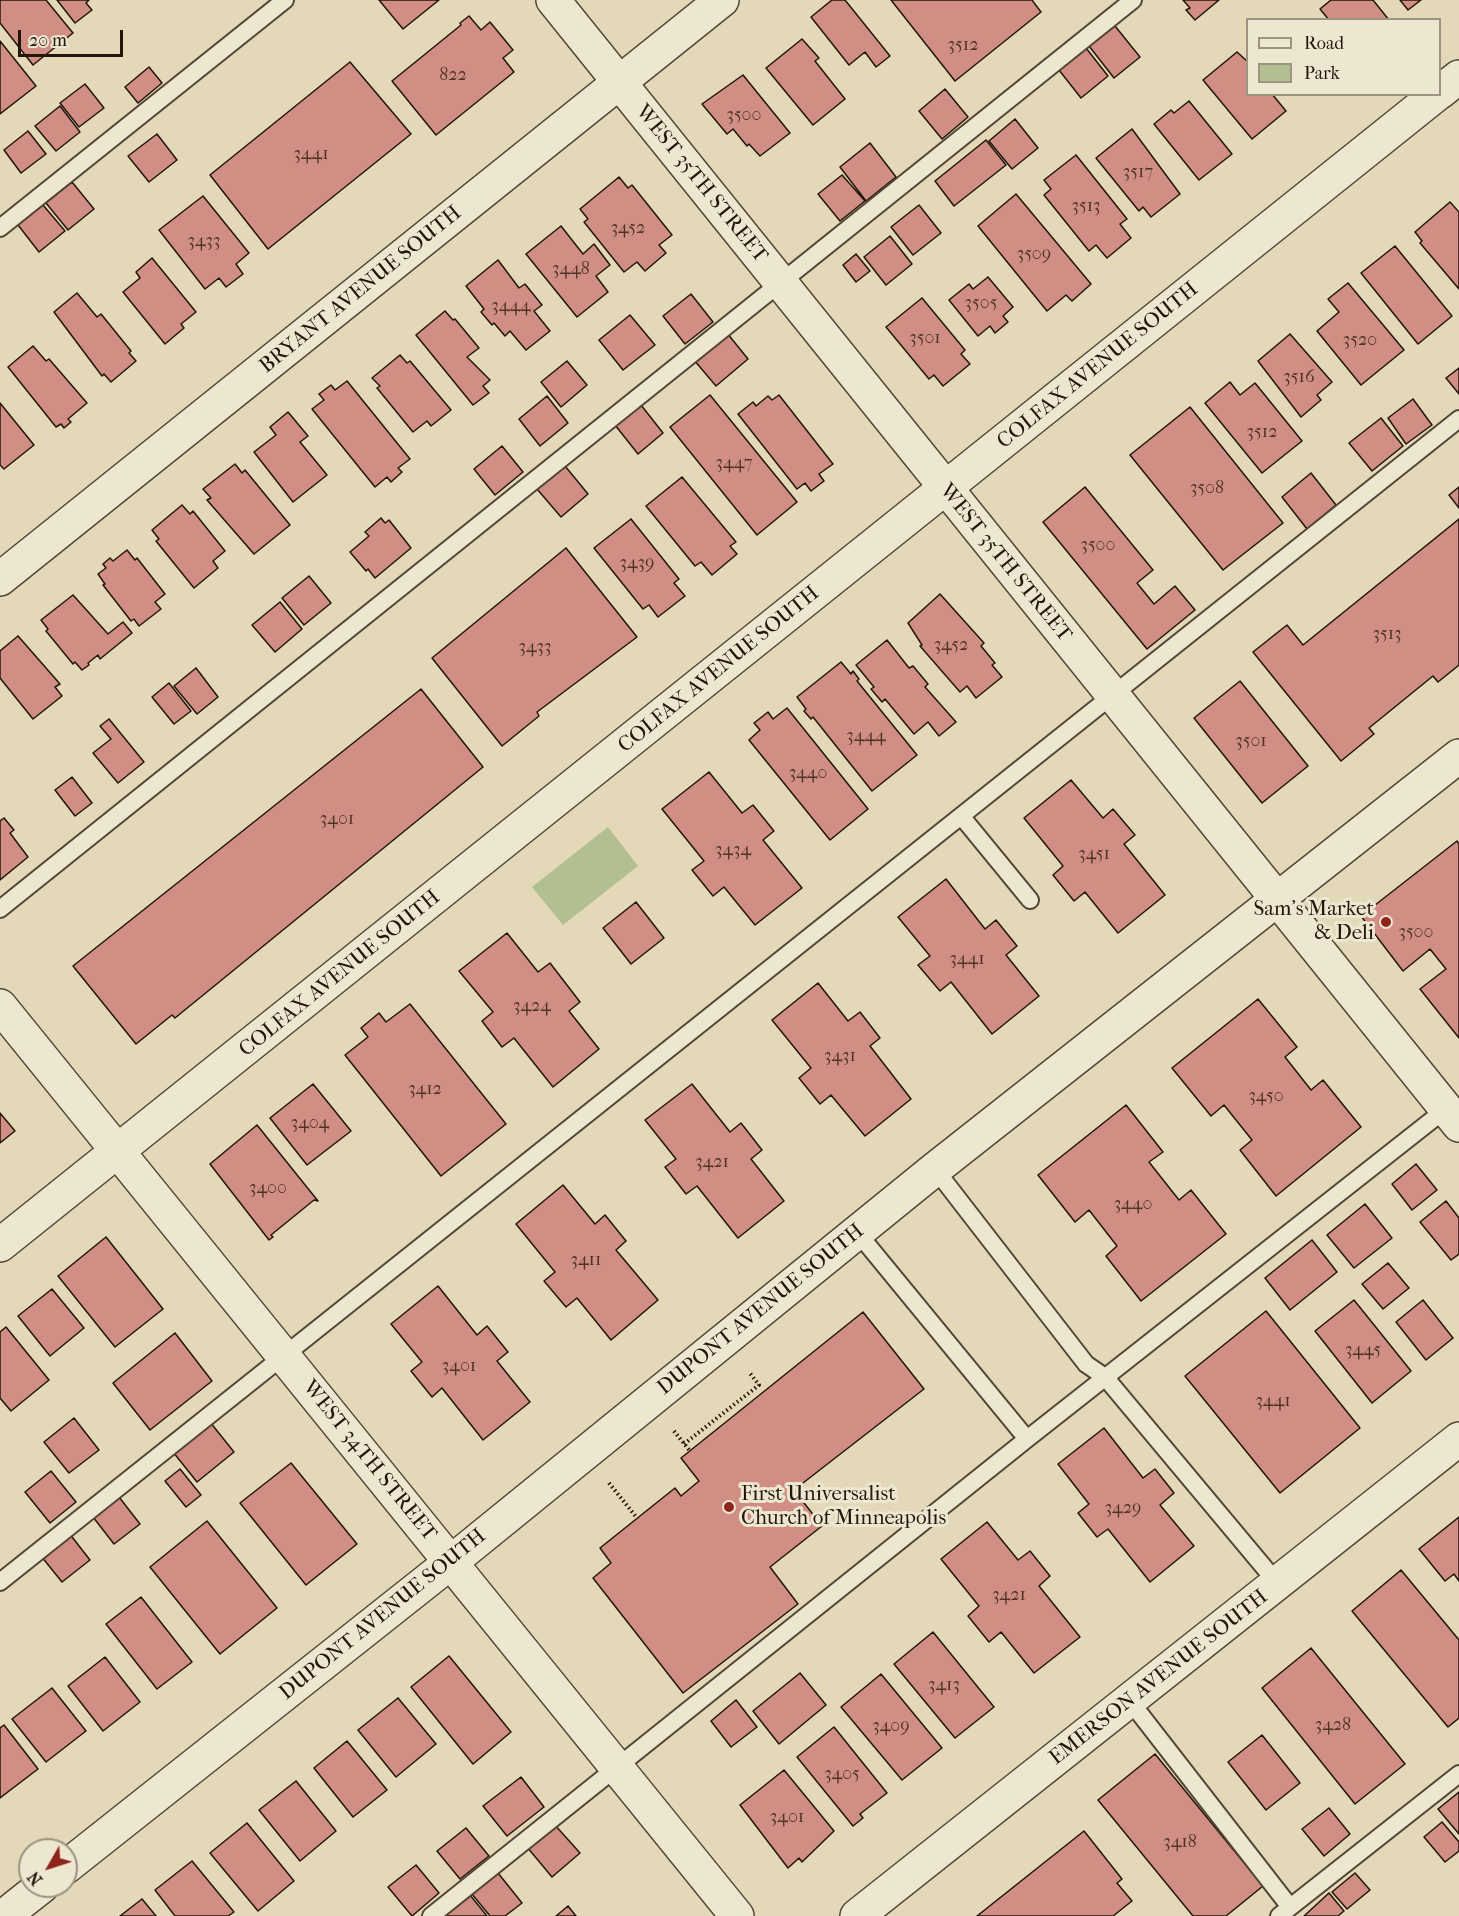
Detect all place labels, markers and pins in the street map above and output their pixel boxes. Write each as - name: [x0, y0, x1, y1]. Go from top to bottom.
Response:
- place label: Sam’s Market & Deli: [1253, 897, 1374, 947]
- marker: Sam’s Market & Deli: [1379, 915, 1393, 929]
- place label: First Universalist Church of Minneapolis: [741, 1482, 946, 1532]
- marker: First Universalist Church of Minneapolis: [722, 1500, 736, 1514]

